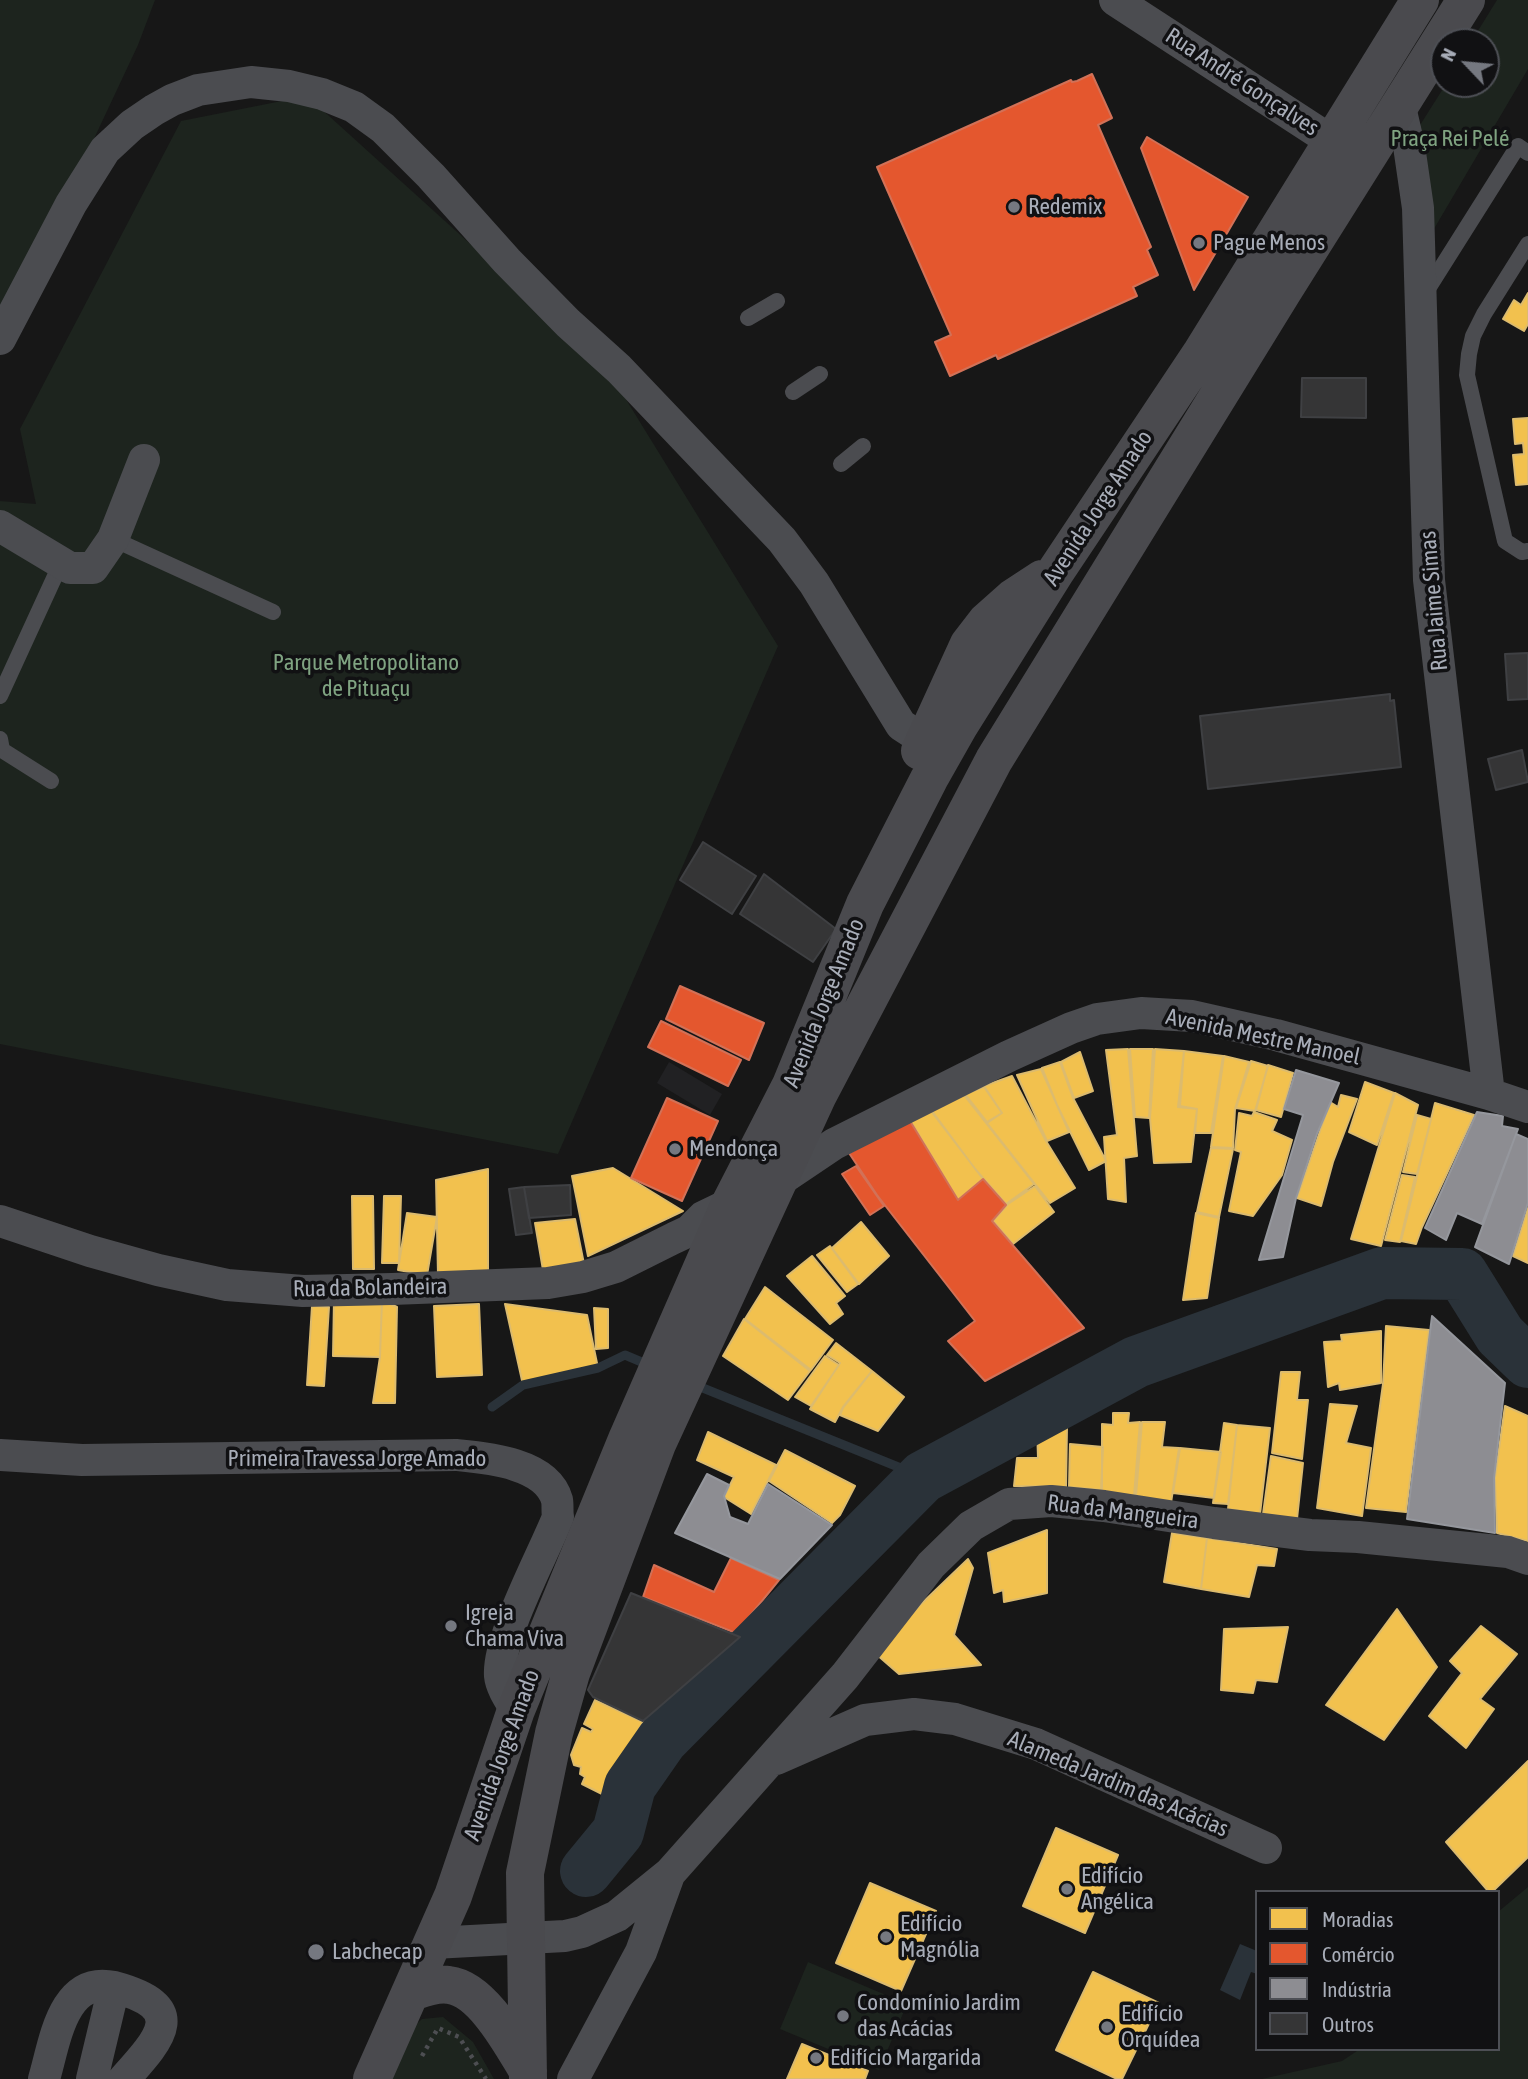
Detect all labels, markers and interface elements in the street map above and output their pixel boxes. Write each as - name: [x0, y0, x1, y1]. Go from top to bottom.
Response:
- street label: Rua André Gonçalves: [1160, 22, 1324, 142]
- north arrow: [1430, 28, 1500, 98]
- text: N: [1436, 45, 1460, 65]
- park label: Praça Rei Pelé: [1391, 125, 1509, 153]
- place label: Redemix: [1028, 193, 1102, 221]
- marker: Redemix: [1006, 199, 1022, 215]
- place label: Pague Menos: [1213, 229, 1325, 257]
- marker: Pague Menos: [1191, 235, 1207, 251]
- street label: Avenida Jorge Amado: [1037, 425, 1159, 591]
- street label: Rua Jaime Simas: [1414, 530, 1454, 672]
- park label: Parque Metropolitano de Pituaçu: [273, 649, 459, 703]
- street label: Avenida Jorge Amado: [778, 915, 870, 1091]
- street label: Avenida Mestre Manoel: [1163, 1003, 1363, 1071]
- place label: Mendonça: [689, 1135, 778, 1163]
- marker: Mendonça: [667, 1141, 683, 1157]
- street label: Rua da Bolandeira: [293, 1273, 447, 1303]
- street label: Primeira Travessa Jorge Amado: [228, 1445, 486, 1473]
- street label: Rua da Mangueira: [1046, 1489, 1200, 1535]
- place label: Igreja Chama Viva: [465, 1599, 564, 1653]
- marker: Igreja Chama Viva: [443, 1618, 459, 1634]
- street label: Avenida Jorge Amado: [458, 1666, 546, 1844]
- street label: Alameda Jardim das Acácias: [1004, 1725, 1232, 1843]
- place label: Edifício Angélica: [1081, 1862, 1154, 1916]
- marker: Edifício Angélica: [1059, 1881, 1075, 1897]
- legend: [1255, 1890, 1500, 2051]
- text: Moradias: [1322, 1907, 1393, 1931]
- place label: Edifício Magnólia: [900, 1910, 980, 1964]
- marker: Edifício Magnólia: [878, 1929, 894, 1945]
- place label: Labchecap: [332, 1938, 423, 1966]
- marker: Labchecap: [306, 1942, 326, 1962]
- text: Comércio: [1322, 1942, 1395, 1966]
- text: Indústria: [1322, 1977, 1392, 2001]
- place label: Condomínio Jardim das Acácias: [857, 1989, 1021, 2043]
- place label: Edifício Orquídea: [1121, 2000, 1201, 2054]
- marker: Condomínio Jardim das Acácias: [835, 2008, 851, 2024]
- text: Outros: [1322, 2012, 1374, 2036]
- marker: Edifício Orquídea: [1099, 2019, 1115, 2035]
- place label: Edifício Margarida: [830, 2044, 981, 2072]
- marker: Edifício Margarida: [808, 2050, 824, 2066]

